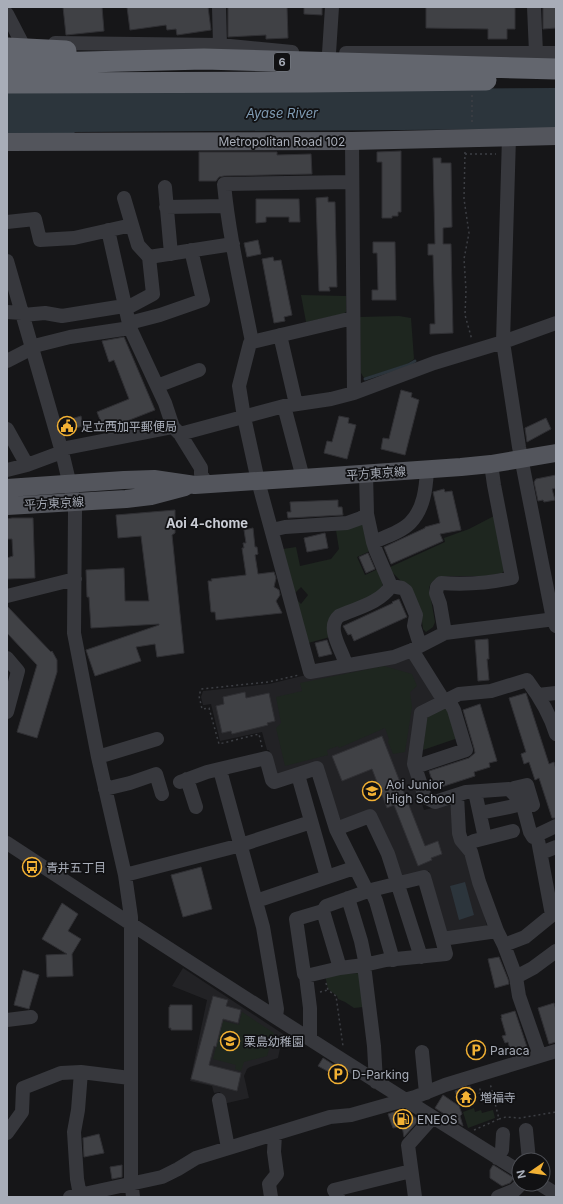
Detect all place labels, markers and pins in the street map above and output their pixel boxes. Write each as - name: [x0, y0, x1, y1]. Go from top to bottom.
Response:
- public building icon: 足立西加平郵便局: [56, 415, 78, 437]
- place label: 足立西加平郵便局: [81, 419, 177, 434]
- place label: Aoi Junior High School: [386, 777, 455, 806]
- school or university icon: Aoi Junior High School: [361, 780, 383, 802]
- bus stop icon: 青井五丁目: [21, 856, 43, 878]
- place label: 青井五丁目: [46, 860, 106, 875]
- school or university icon: 栗島幼稚園: [219, 1030, 241, 1052]
- place label: 栗島幼稚園: [244, 1034, 304, 1049]
- parking icon: Paraca: [465, 1039, 487, 1061]
- place label: Paraca: [490, 1043, 529, 1058]
- parking icon: D-Parking: [327, 1063, 349, 1085]
- place label: D-Parking: [352, 1067, 409, 1082]
- temple icon: 増福寺: [455, 1086, 477, 1108]
- place label: 増福寺: [480, 1090, 516, 1105]
- fuel station icon: ENEOS: [392, 1108, 414, 1130]
- place label: ENEOS: [417, 1112, 458, 1127]

